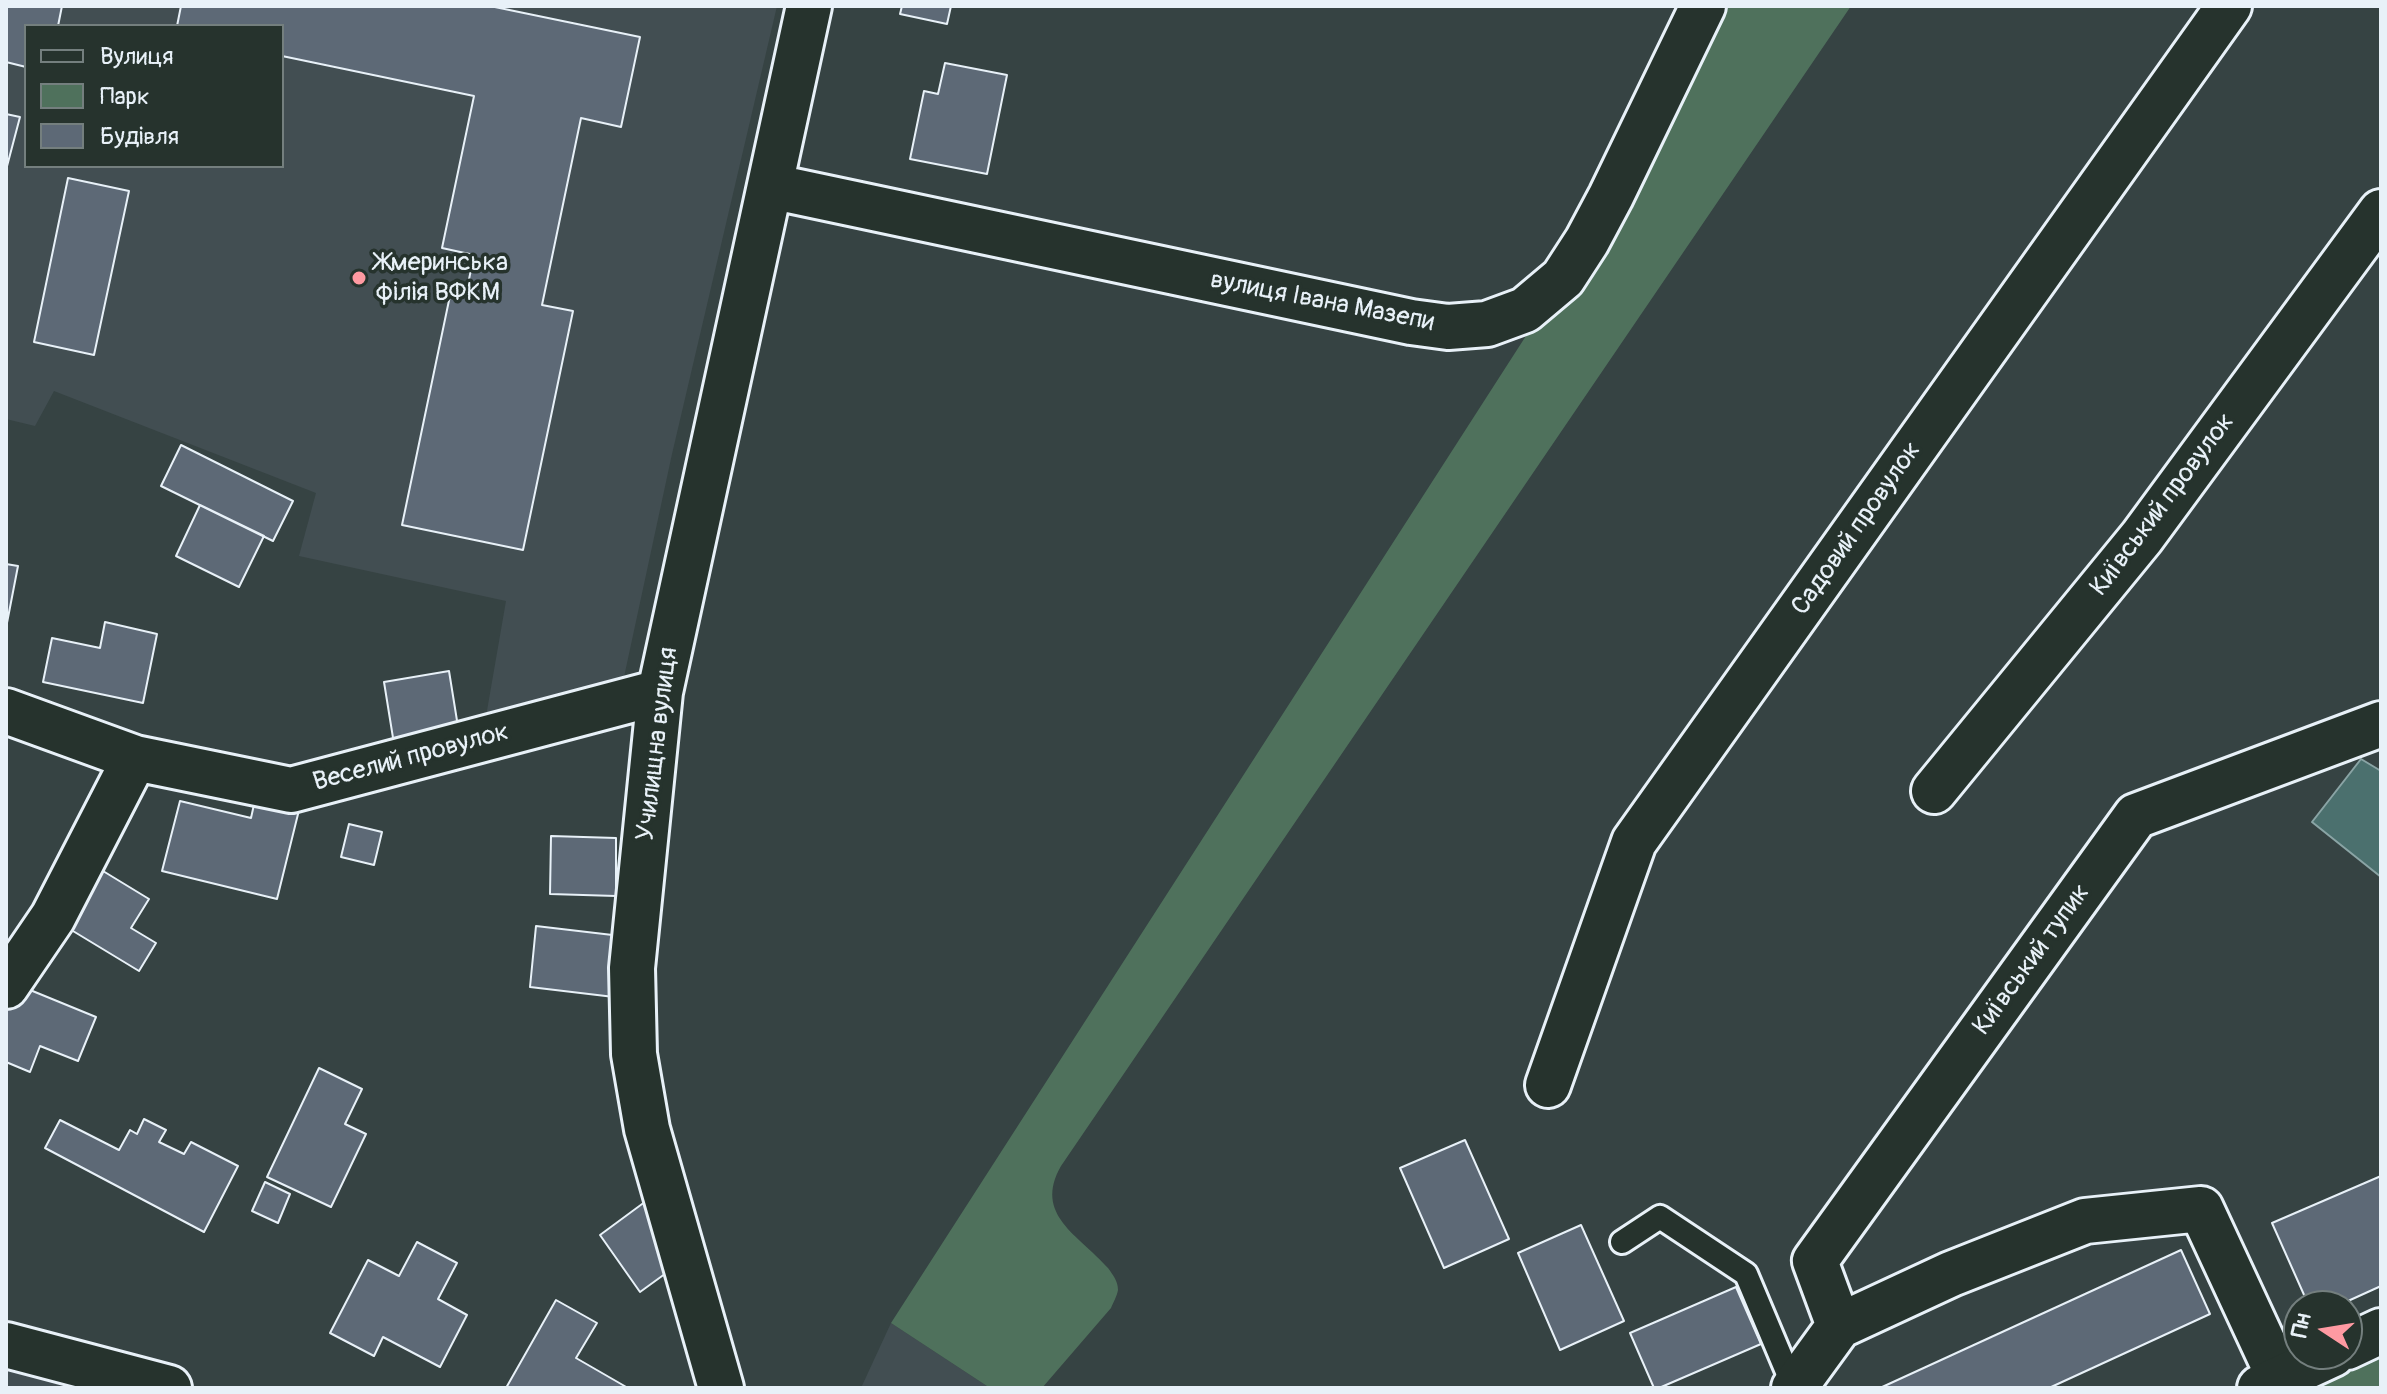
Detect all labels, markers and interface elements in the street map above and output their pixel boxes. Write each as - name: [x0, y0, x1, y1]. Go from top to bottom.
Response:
- legend: [24, 24, 284, 168]
- text: Вулиця: [100, 42, 173, 71]
- text: Парк: [100, 82, 149, 111]
- text: Будівля: [100, 122, 179, 151]
- place label: Жмеринська філія ВФКМ: [375, 247, 508, 308]
- street label: вулиця Івана Мазепи: [1208, 265, 1436, 339]
- marker: Жмеринська філія ВФКМ: [350, 269, 368, 287]
- street label: Київський провулок: [2084, 407, 2242, 603]
- street label: Садовий провулок: [1786, 436, 1928, 622]
- street label: Училищна вулиця: [631, 645, 685, 843]
- street label: Веселий провулок: [310, 717, 512, 799]
- street label: Київський тупик: [1967, 879, 2097, 1041]
- north arrow: [2283, 1290, 2363, 1370]
- text: Пн: [2285, 1311, 2318, 1340]

